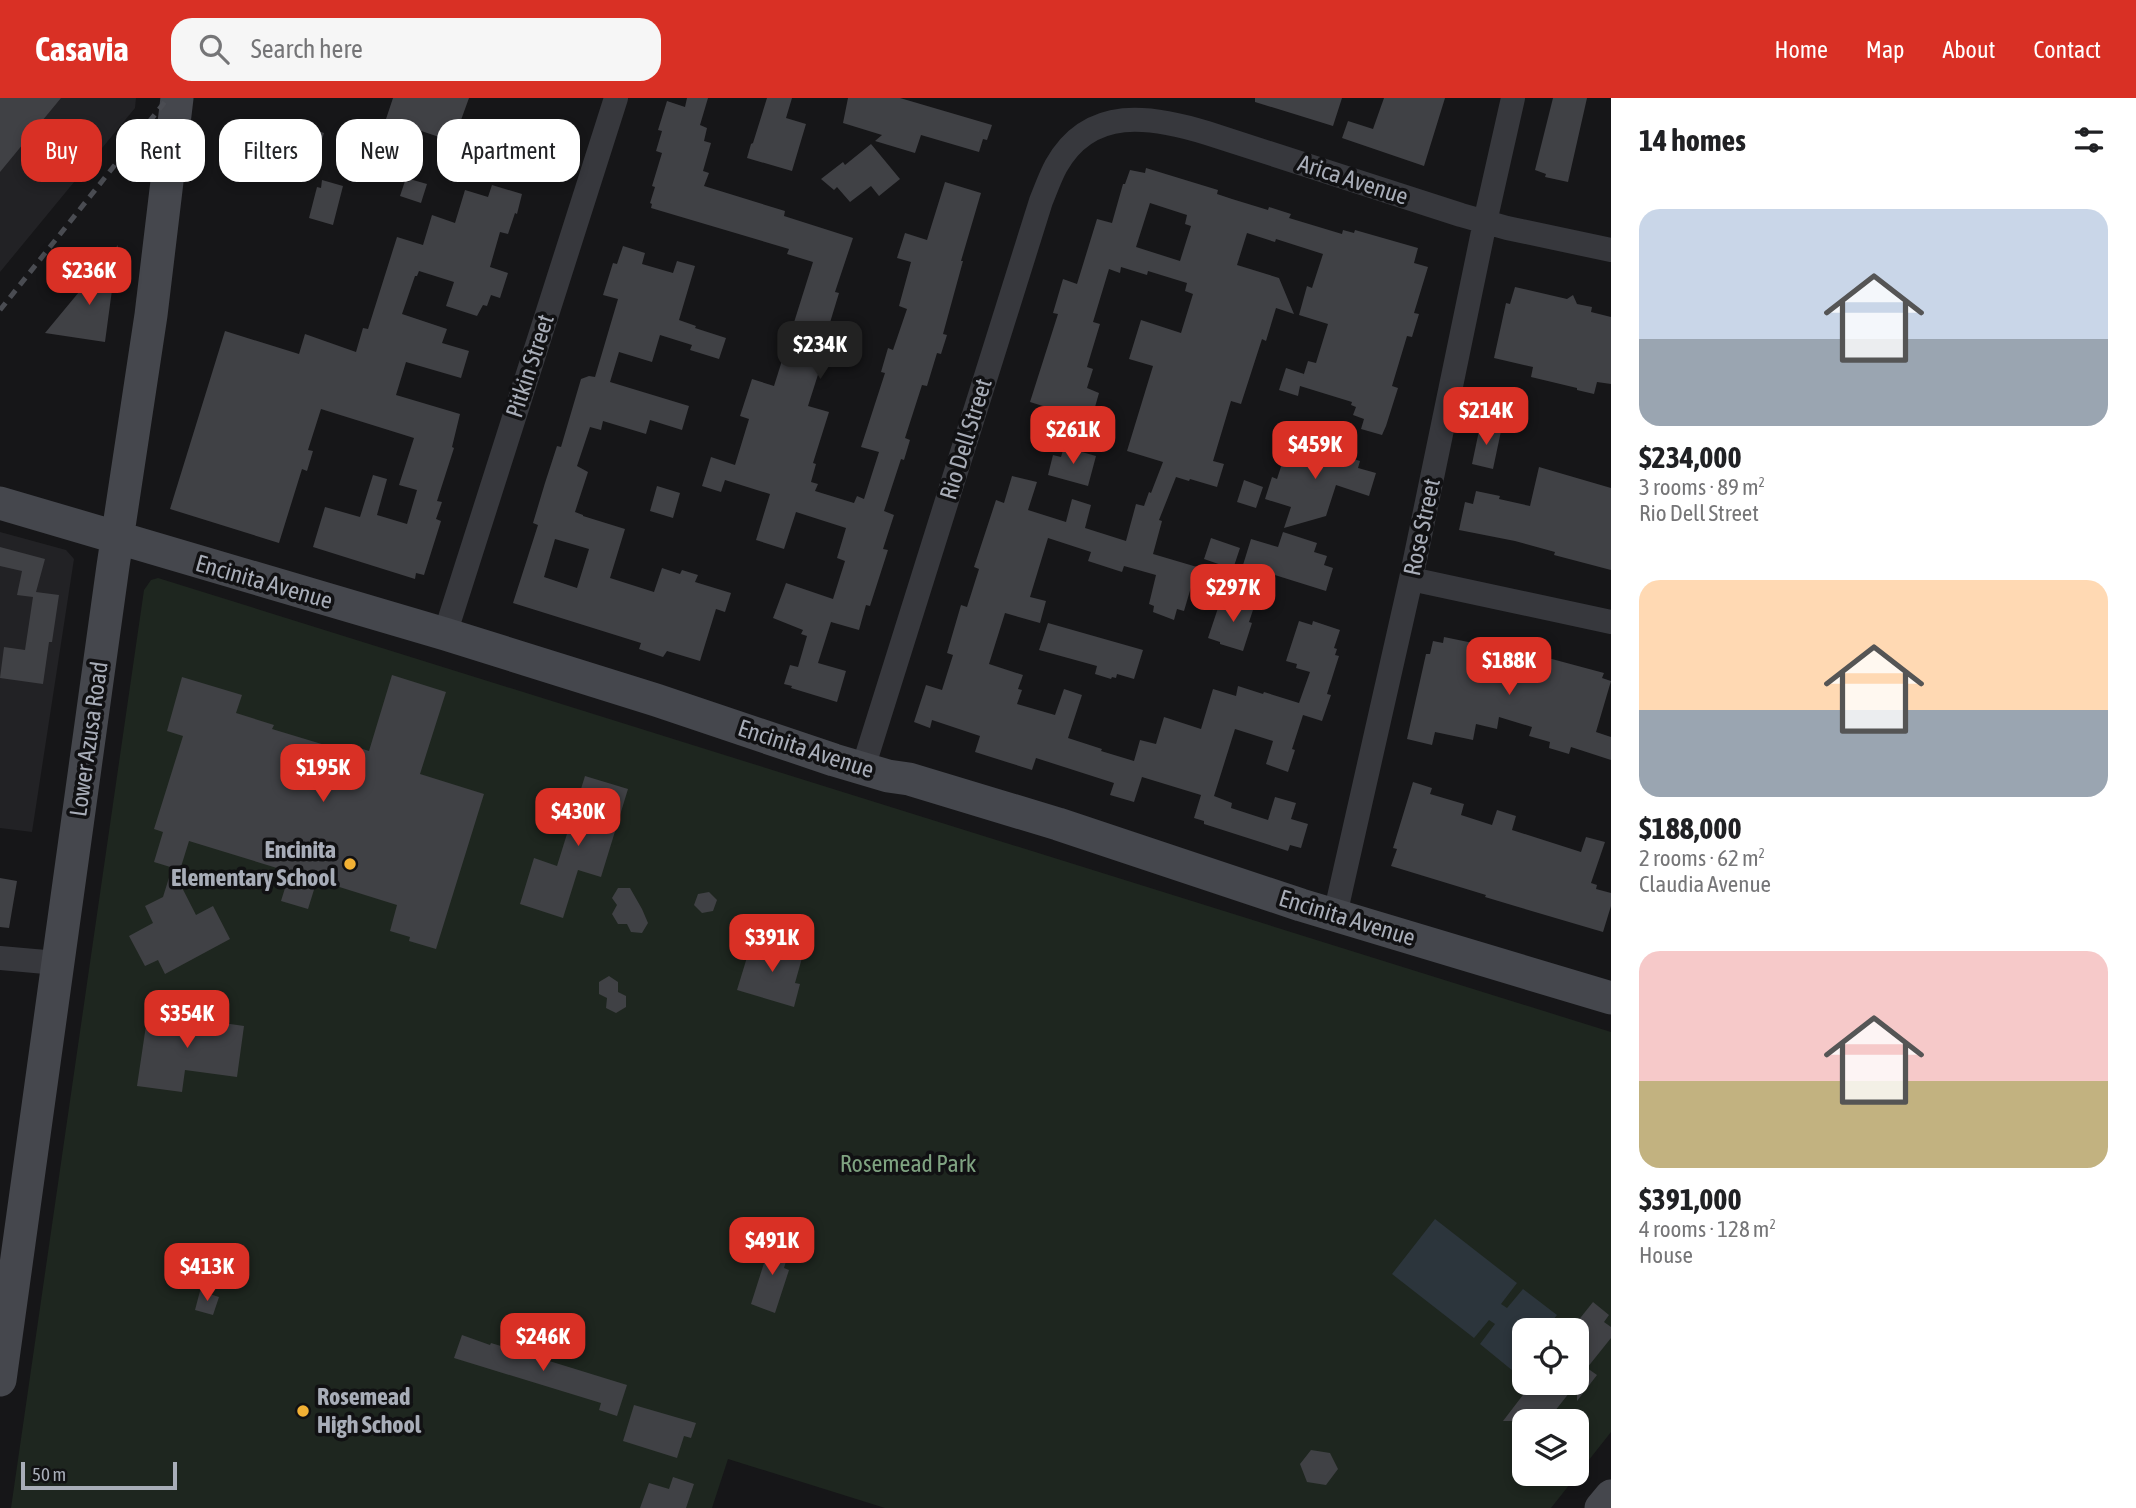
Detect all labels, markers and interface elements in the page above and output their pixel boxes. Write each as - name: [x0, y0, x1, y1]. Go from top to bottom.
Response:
- search box: [171, 18, 661, 81]
- text: Casavia: [35, 30, 129, 68]
- icon: search: [195, 30, 233, 68]
- text: Search here: [251, 34, 363, 64]
- text: Home: [1774, 36, 1828, 63]
- text: Map: [1866, 36, 1904, 63]
- text: About: [1942, 36, 1995, 63]
- text: Contact: [2033, 36, 2101, 63]
- chip: Buy: [21, 119, 102, 182]
- chip: Rent: [116, 119, 205, 182]
- chip: Filters: [219, 119, 322, 182]
- chip: New: [336, 119, 423, 182]
- chip: Apartment: [437, 119, 580, 182]
- icon: filters: [2070, 121, 2108, 159]
- text: 14 homes: [1639, 123, 1746, 157]
- street label: Arica Avenue: [1295, 149, 1412, 210]
- pin: $236K: [40, 248, 138, 307]
- icon: home: [1811, 255, 1937, 381]
- text: $236K: [62, 257, 116, 283]
- street label: Pitkin Street: [500, 311, 559, 421]
- pin: $234K: [771, 322, 869, 381]
- text: $234K: [793, 331, 847, 357]
- street label: Rio Dell Street: [934, 375, 997, 503]
- pin: $214K: [1437, 388, 1535, 447]
- text: $214K: [1459, 397, 1513, 423]
- pin: $261K: [1024, 406, 1122, 466]
- text: $261K: [1046, 416, 1100, 442]
- pin: $459K: [1266, 422, 1364, 481]
- text: $459K: [1288, 431, 1342, 457]
- text: $234,000: [1639, 440, 1742, 474]
- text: 3 rooms · 89 m²: [1639, 474, 1765, 500]
- street label: Rose Street: [1398, 476, 1445, 578]
- text: Rio Dell Street: [1639, 500, 1759, 526]
- street label: Encinita Avenue: [193, 549, 336, 614]
- pin: $297K: [1184, 564, 1282, 624]
- text: $297K: [1206, 574, 1260, 600]
- icon: home: [1811, 626, 1937, 752]
- pin: $188K: [1460, 638, 1558, 697]
- text: $188K: [1482, 647, 1536, 673]
- street label: Lower Azusa Road: [64, 660, 113, 818]
- street label: Encinita Avenue: [735, 714, 877, 783]
- pin: $195K: [274, 744, 372, 804]
- text: $195K: [296, 754, 350, 780]
- pin: $430K: [529, 788, 627, 848]
- text: $430K: [551, 798, 605, 824]
- text: $188,000: [1639, 811, 1742, 845]
- place label: Encinita Elementary School: [171, 836, 337, 891]
- text: 2 rooms · 62 m²: [1639, 845, 1765, 871]
- marker: Encinita Elementary School: [342, 856, 358, 872]
- text: Claudia Avenue: [1639, 871, 1771, 897]
- street label: Encinita Avenue: [1276, 884, 1419, 951]
- pin: $391K: [723, 914, 821, 974]
- text: $391K: [745, 924, 799, 950]
- pin: $354K: [138, 990, 236, 1050]
- icon: home: [1811, 997, 1937, 1123]
- text: $354K: [160, 1000, 214, 1026]
- park label: Rosemead Park: [840, 1150, 977, 1177]
- text: $391,000: [1639, 1182, 1742, 1216]
- text: 4 rooms · 128 m²: [1639, 1216, 1776, 1242]
- pin: $491K: [723, 1218, 821, 1277]
- text: $491K: [745, 1227, 799, 1253]
- text: House: [1639, 1242, 1693, 1268]
- pin: $413K: [158, 1244, 256, 1303]
- text: $413K: [180, 1253, 234, 1279]
- pin: $246K: [494, 1314, 592, 1373]
- map controls: [1512, 1318, 1589, 1486]
- button: locate: [1512, 1318, 1589, 1395]
- text: $246K: [516, 1323, 570, 1349]
- place label: Rosemead High School: [317, 1383, 422, 1438]
- marker: Rosemead High School: [295, 1403, 311, 1419]
- button: layers: [1512, 1409, 1589, 1486]
- scale bar: [21, 1459, 177, 1491]
- text: 50 m: [32, 1463, 66, 1485]

